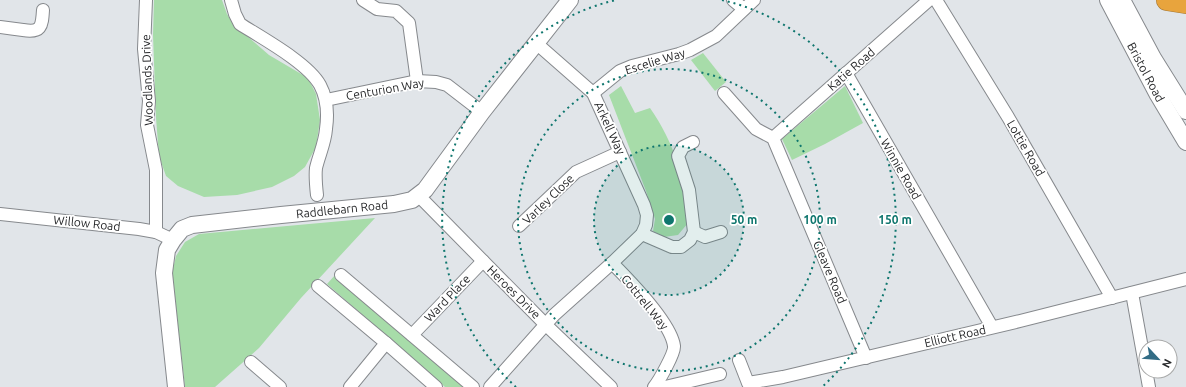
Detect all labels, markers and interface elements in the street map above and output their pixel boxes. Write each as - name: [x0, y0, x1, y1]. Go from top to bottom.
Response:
- street label: Woodlands Drive: [139, 34, 155, 126]
- street label: Bristol Road: [1125, 40, 1167, 104]
- street label: Katie Road: [825, 45, 877, 93]
- street label: Escelie Way: [623, 46, 687, 76]
- street label: Centurion Way: [345, 76, 425, 102]
- street label: Arkell Way: [592, 100, 628, 157]
- street label: Lottie Road: [1005, 118, 1047, 178]
- street label: Winnie Road: [878, 136, 924, 202]
- street label: Varley Close: [520, 171, 576, 227]
- street label: Raddlebarn Road: [295, 198, 389, 220]
- street label: Willow Road: [53, 213, 121, 233]
- centre of rings: [662, 213, 676, 227]
- text: 50 m: [731, 213, 757, 226]
- text: 100 m: [803, 213, 837, 226]
- text: 150 m: [878, 213, 912, 226]
- street label: Gleave Road: [811, 239, 849, 305]
- street label: Heroes Drive: [485, 263, 543, 321]
- street label: Ward Place: [421, 272, 473, 324]
- street label: Cottrell Way: [619, 272, 671, 332]
- street label: Elliott Road: [923, 323, 987, 349]
- north arrow: [1138, 339, 1178, 379]
- text: N: [1160, 357, 1174, 370]

